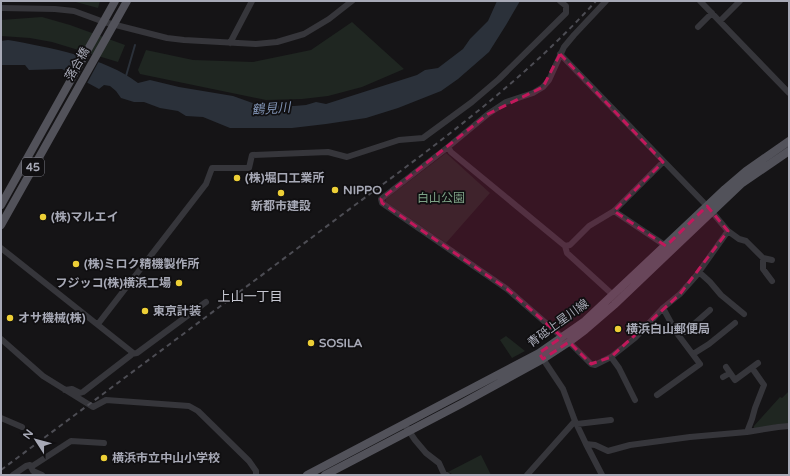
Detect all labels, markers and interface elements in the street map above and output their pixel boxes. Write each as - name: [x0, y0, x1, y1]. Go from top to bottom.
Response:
- street label: 落合橋: [62, 45, 92, 83]
- water label: 鶴見川: [251, 100, 293, 118]
- road number: 45: [22, 158, 44, 176]
- place label: (株)堀口工業所: [245, 171, 325, 185]
- marker: (株)堀口工業所: [232, 173, 242, 183]
- place label: NIPPO: [343, 183, 382, 197]
- marker: NIPPO: [330, 185, 340, 195]
- marker: 新都市建設: [276, 188, 286, 198]
- park label: 白山公園: [417, 191, 465, 205]
- place label: 新都市建設: [251, 199, 311, 213]
- place label: (株)マルエイ: [51, 210, 119, 224]
- marker: (株)マルエイ: [38, 212, 48, 222]
- place label: (株)ミロク精機製作所: [84, 257, 200, 271]
- marker: (株)ミロク精機製作所: [71, 259, 81, 269]
- place label: フジッコ(株)横浜工場: [56, 276, 171, 290]
- marker: フジッコ(株)横浜工場: [174, 278, 184, 288]
- district label: 上山一丁目: [217, 289, 283, 305]
- street label: 青砥上星川線: [525, 296, 591, 350]
- place label: 東京計装: [153, 304, 201, 318]
- marker: 東京計装: [140, 306, 150, 316]
- place label: オサ機械(株): [18, 311, 86, 325]
- marker: オサ機械(株): [5, 313, 15, 323]
- place label: 横浜白山郵便局: [626, 322, 710, 336]
- marker: 横浜白山郵便局: [613, 324, 623, 334]
- place label: SOSILA: [319, 336, 363, 350]
- marker: SOSILA: [306, 338, 316, 348]
- north arrow: [16, 420, 56, 460]
- text: N: [20, 427, 36, 442]
- place label: 横浜市立中山小学校: [112, 451, 220, 465]
- marker: 横浜市立中山小学校: [99, 453, 109, 463]

